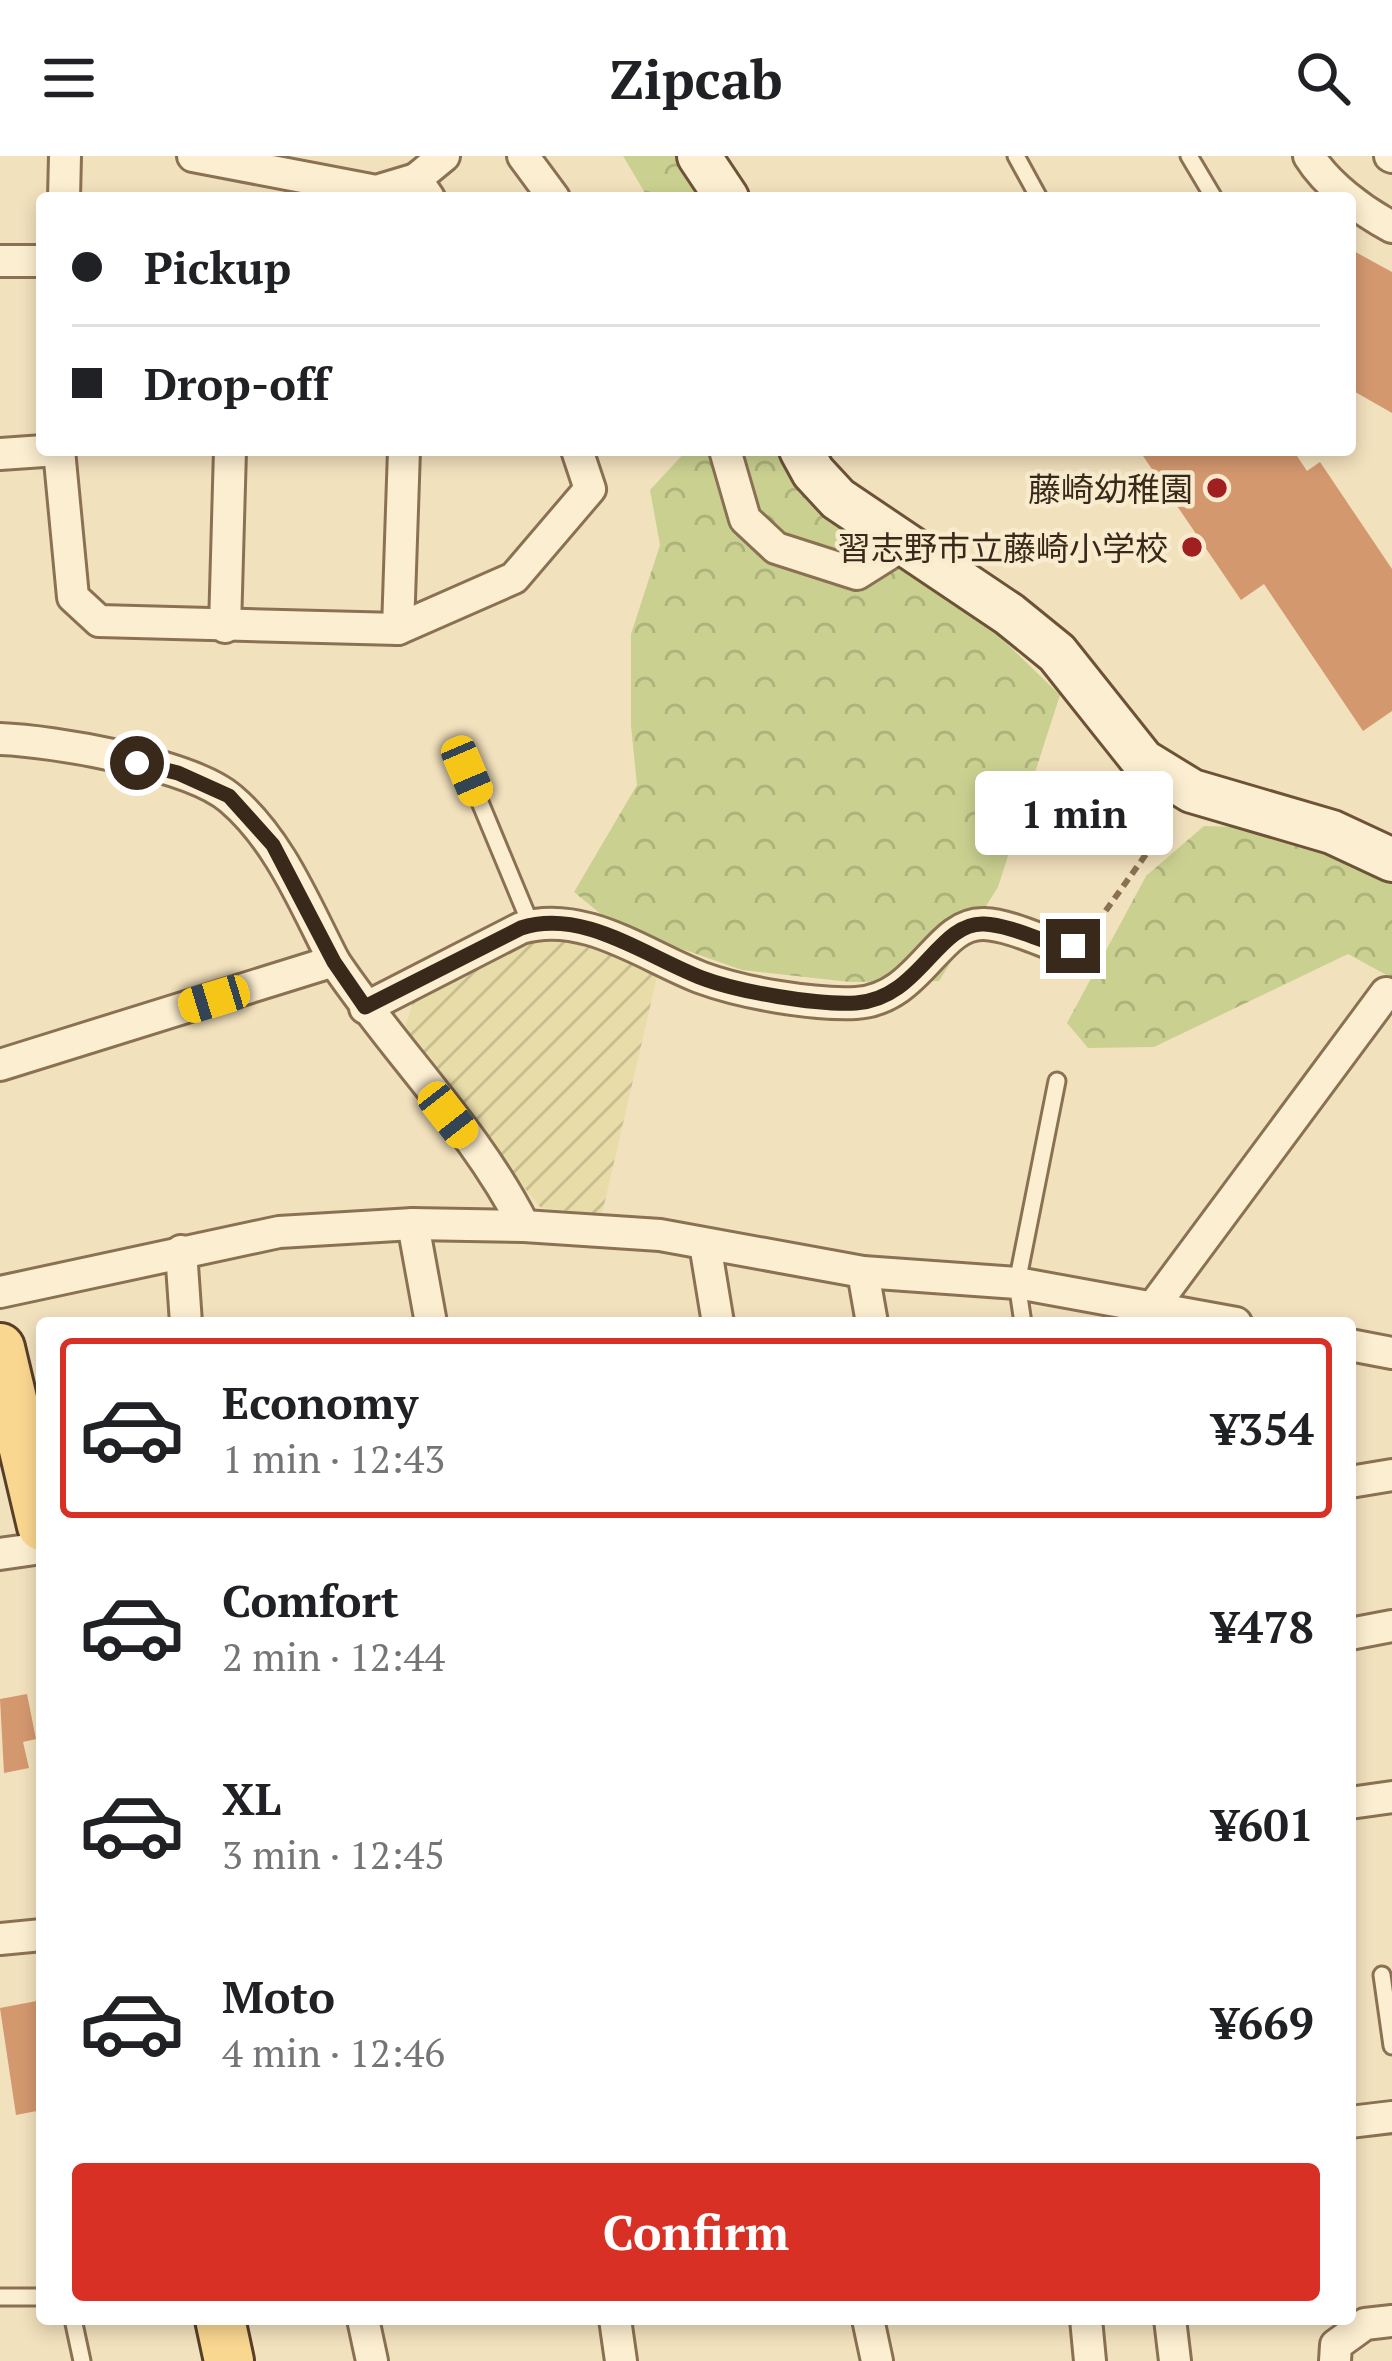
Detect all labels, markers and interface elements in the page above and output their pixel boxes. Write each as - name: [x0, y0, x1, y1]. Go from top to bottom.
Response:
- text: Zipcab: [609, 43, 783, 114]
- icon: menu: [36, 45, 102, 111]
- icon: search: [1290, 45, 1356, 111]
- text: Pickup: [144, 237, 291, 297]
- text: Drop-off: [144, 353, 330, 413]
- place label: 藤崎幼稚園: [1028, 467, 1193, 510]
- marker: 藤崎幼稚園: [1204, 475, 1230, 501]
- place label: 習志野市立藤崎小学校: [838, 526, 1168, 569]
- marker: 習志野市立藤崎小学校: [1179, 534, 1205, 560]
- car: [436, 731, 498, 811]
- route start: [110, 736, 164, 790]
- callout: 1 min: [974, 772, 1172, 856]
- text: 1 min: [1021, 787, 1127, 839]
- route end: [1046, 919, 1100, 973]
- car: [174, 971, 254, 1027]
- car: [412, 1076, 484, 1154]
- text: Economy: [222, 1372, 418, 1432]
- icon: car: [78, 1374, 186, 1482]
- text: ¥354: [1212, 1398, 1314, 1458]
- text: 1 min · 12:43: [222, 1432, 445, 1484]
- text: Comfort: [222, 1570, 399, 1630]
- icon: car: [78, 1572, 186, 1680]
- text: ¥478: [1212, 1596, 1314, 1656]
- text: 2 min · 12:44: [222, 1630, 445, 1682]
- text: XL: [222, 1768, 281, 1828]
- icon: car: [78, 1770, 186, 1878]
- text: ¥601: [1212, 1794, 1314, 1854]
- text: 3 min · 12:45: [222, 1828, 445, 1880]
- text: Moto: [222, 1966, 335, 2026]
- icon: car: [78, 1968, 186, 2076]
- text: ¥669: [1212, 1992, 1314, 2052]
- text: 4 min · 12:46: [222, 2026, 445, 2078]
- button: Confirm: [72, 2163, 1320, 2301]

